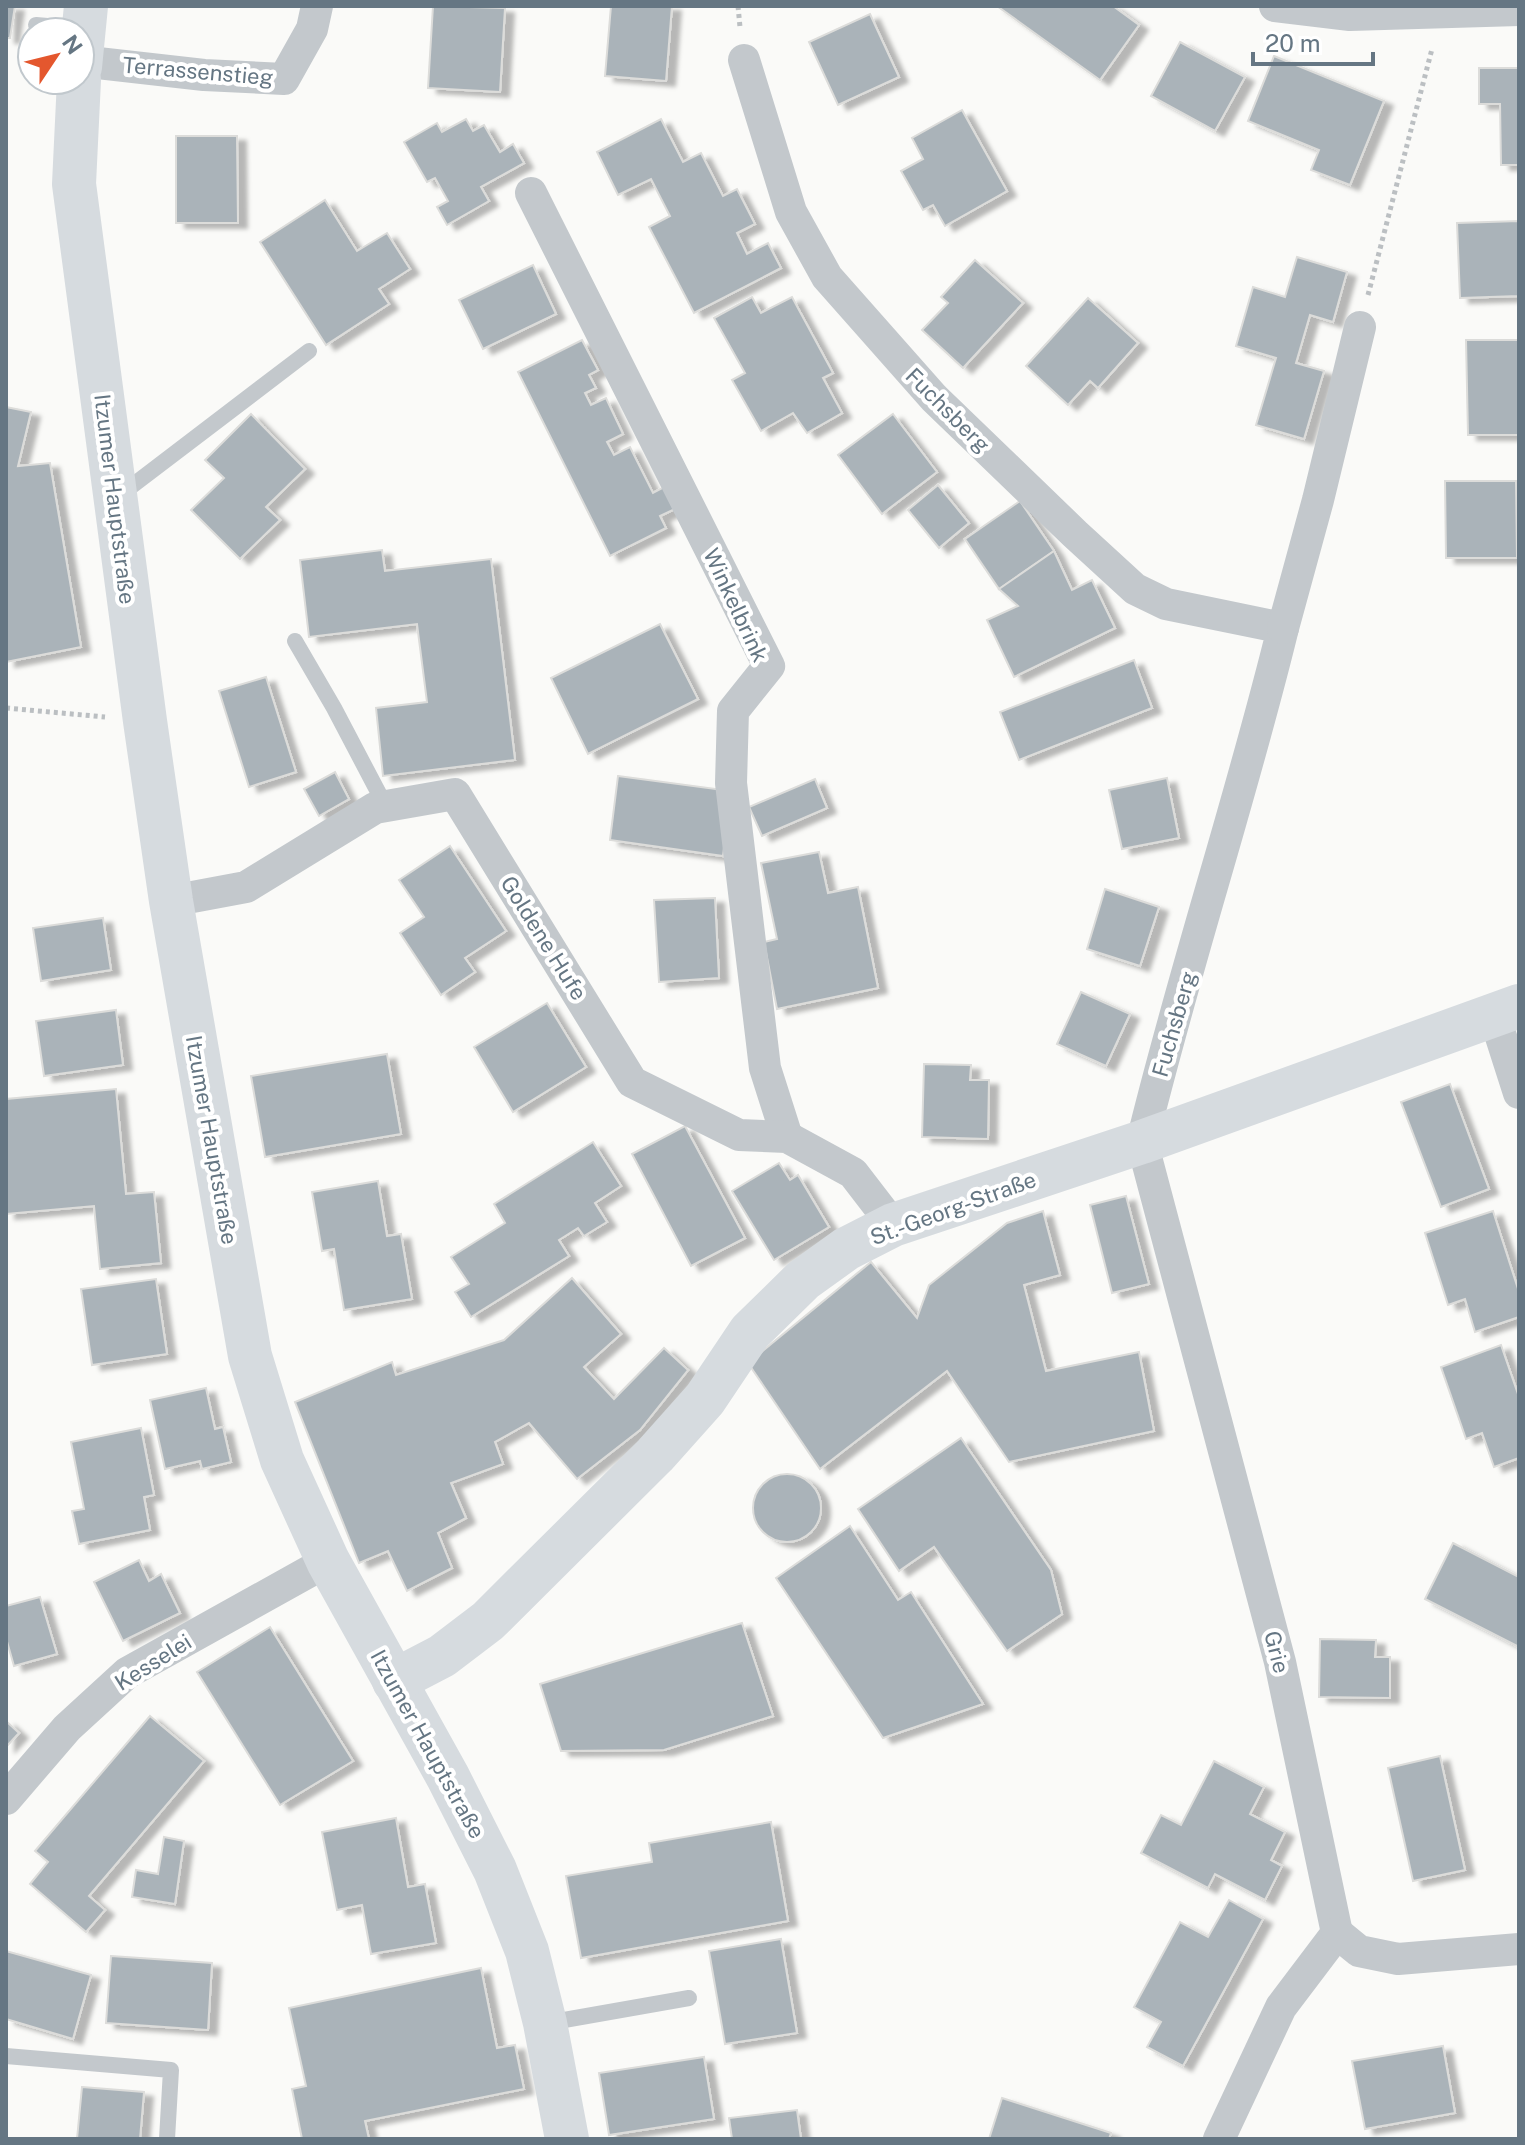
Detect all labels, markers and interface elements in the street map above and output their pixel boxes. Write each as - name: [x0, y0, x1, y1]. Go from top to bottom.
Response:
- north arrow: [16, 16, 96, 96]
- scale bar: [1253, 16, 1373, 66]
- text: 20 m: [1265, 29, 1321, 57]
- text: N: [57, 30, 88, 59]
- street label: Terrassenstieg: [122, 51, 274, 91]
- street label: Fuchsberg: [900, 362, 996, 458]
- street label: Itzumer Hauptstraße: [89, 392, 141, 606]
- street label: Winkelbrink: [698, 544, 774, 666]
- street label: Goldene Hufe: [496, 871, 592, 1005]
- street label: Fuchsberg: [1147, 968, 1201, 1080]
- street label: Itzumer Hauptstraße: [181, 1033, 243, 1247]
- street label: St.-Georg-Straße: [866, 1166, 1040, 1250]
- street label: Kesselei: [110, 1628, 196, 1696]
- street label: Grie: [1259, 1628, 1295, 1676]
- street label: Itzumer Hauptstraße: [365, 1645, 491, 1843]

